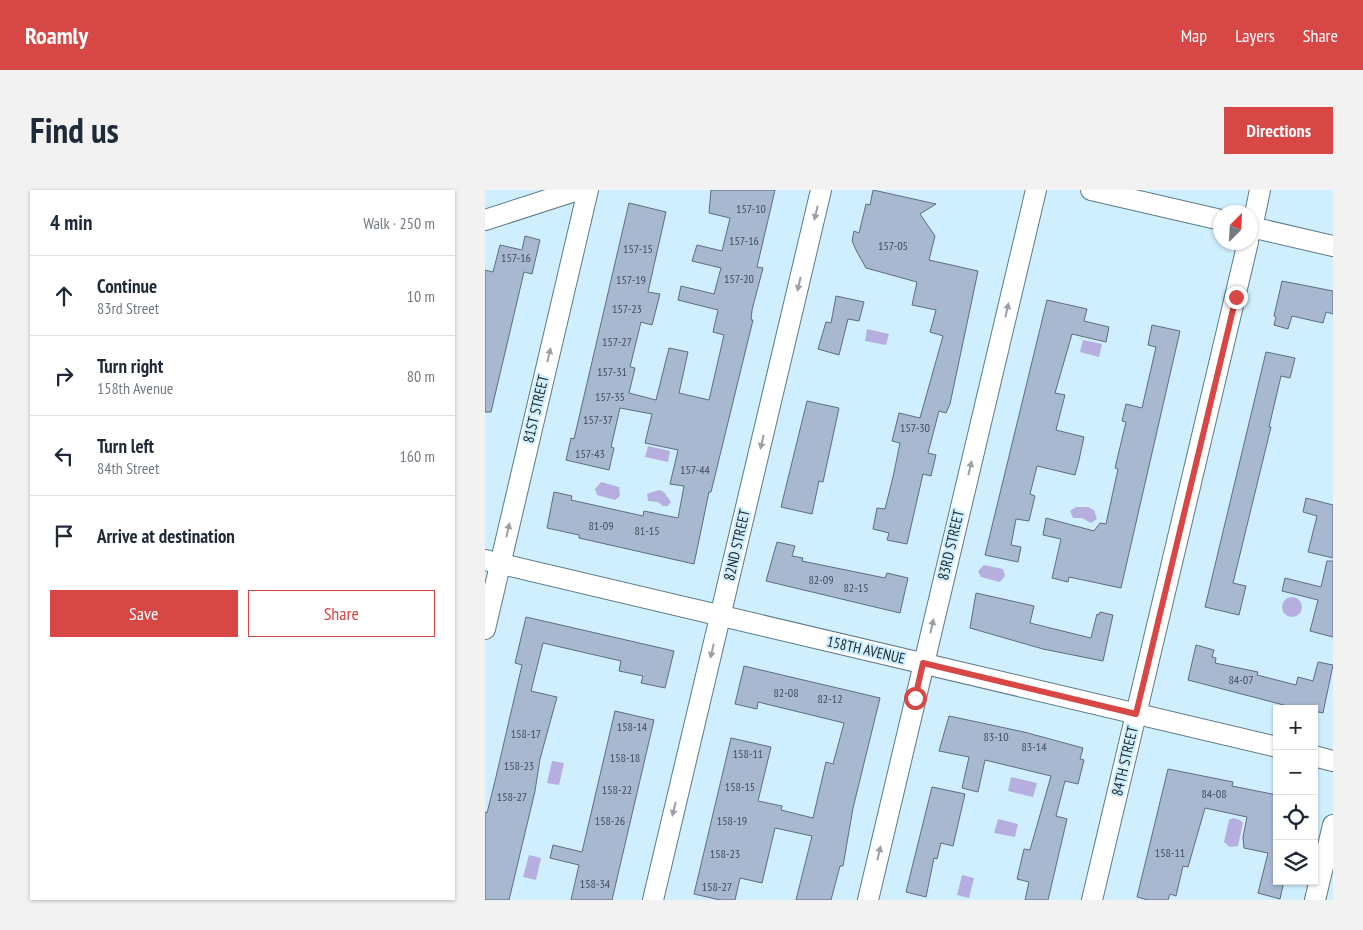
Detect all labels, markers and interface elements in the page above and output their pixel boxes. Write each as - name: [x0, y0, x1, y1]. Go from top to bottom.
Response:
- text: Roamly: [25, 20, 88, 51]
- text: Map: [1181, 24, 1207, 47]
- text: Layers: [1235, 24, 1275, 47]
- text: Share: [1303, 24, 1338, 47]
- text: Find us: [30, 107, 119, 153]
- button: Directions: [1224, 107, 1333, 154]
- house number: 157-10: [736, 201, 766, 216]
- north arrow: [1213, 205, 1258, 250]
- one-way arrow: [812, 206, 820, 221]
- text: 4 min: [50, 209, 92, 236]
- text: Walk · 250 m: [363, 213, 435, 233]
- house number: 157-16: [729, 233, 759, 248]
- house number: 157-05: [878, 238, 908, 253]
- house number: 157-15: [623, 241, 653, 256]
- house number: 157-16: [501, 250, 531, 265]
- house number: 157-20: [724, 271, 754, 286]
- house number: 157-19: [616, 272, 646, 287]
- text: Continue: [97, 274, 157, 298]
- one-way arrow: [795, 276, 803, 291]
- icon: ahead: [50, 282, 78, 310]
- text: 10 m: [407, 286, 435, 306]
- route end: [1225, 286, 1248, 309]
- text: 83rd Street: [97, 298, 159, 318]
- house number: 157-23: [612, 301, 642, 316]
- one-way arrow: [1003, 302, 1011, 317]
- house number: 157-27: [602, 334, 632, 349]
- one-way arrow: [545, 347, 553, 362]
- text: Turn right: [97, 354, 163, 378]
- icon: right: [50, 362, 78, 390]
- house number: 157-31: [597, 364, 627, 379]
- text: 80 m: [407, 366, 435, 386]
- street label: 81ST STREET: [518, 373, 553, 445]
- text: 158th Avenue: [97, 378, 173, 398]
- house number: 157-35: [595, 389, 625, 404]
- house number: 157-37: [583, 412, 613, 427]
- house number: 157-30: [900, 420, 930, 435]
- text: Turn left: [97, 434, 154, 458]
- one-way arrow: [757, 434, 765, 449]
- icon: left: [50, 442, 78, 470]
- text: 160 m: [400, 446, 435, 466]
- house number: 157-43: [575, 446, 605, 461]
- text: 84th Street: [97, 458, 159, 478]
- one-way arrow: [966, 461, 974, 476]
- house number: 157-44: [680, 462, 711, 477]
- street label: 82ND STREET: [719, 507, 754, 582]
- street label: 83RD STREET: [933, 508, 968, 582]
- house number: 81-09: [588, 518, 614, 533]
- icon: arrive: [50, 522, 78, 550]
- one-way arrow: [504, 523, 512, 538]
- house number: 81-15: [634, 523, 660, 538]
- text: Arrive at destination: [97, 524, 235, 548]
- house number: 82-09: [808, 572, 834, 587]
- house number: 82-15: [843, 580, 869, 595]
- button: Save: [50, 590, 238, 637]
- button: Share: [248, 590, 435, 637]
- one-way arrow: [928, 619, 936, 634]
- street label: 158TH AVENUE: [825, 631, 907, 668]
- one-way arrow: [708, 644, 716, 659]
- house number: 84-07: [1228, 672, 1254, 687]
- house number: 82-08: [773, 685, 799, 700]
- route start: [904, 687, 927, 710]
- house number: 82-12: [817, 691, 843, 706]
- map controls: [1273, 705, 1318, 885]
- button: +: [1273, 705, 1318, 750]
- house number: 158-14: [617, 719, 648, 734]
- street label: 84TH STREET: [1107, 724, 1142, 798]
- house number: 158-17: [511, 726, 541, 741]
- house number: 83-10: [983, 729, 1009, 744]
- house number: 83-14: [1021, 739, 1047, 754]
- house number: 158-11: [733, 746, 763, 761]
- house number: 158-18: [610, 750, 640, 765]
- button: −: [1273, 750, 1318, 795]
- house number: 158-23: [504, 758, 534, 773]
- house number: 158-15: [725, 779, 755, 794]
- house number: 158-22: [602, 782, 632, 797]
- house number: 84-08: [1201, 786, 1227, 801]
- house number: 158-27: [497, 789, 527, 804]
- button: locate: [1273, 795, 1318, 840]
- one-way arrow: [670, 802, 678, 817]
- house number: 158-26: [595, 813, 625, 828]
- house number: 158-19: [717, 813, 747, 828]
- button: layers: [1273, 840, 1318, 885]
- one-way arrow: [875, 845, 883, 860]
- house number: 158-11: [1155, 845, 1185, 860]
- house number: 158-23: [710, 846, 740, 861]
- house number: 158-34: [580, 876, 611, 891]
- house number: 158-27: [702, 879, 732, 894]

